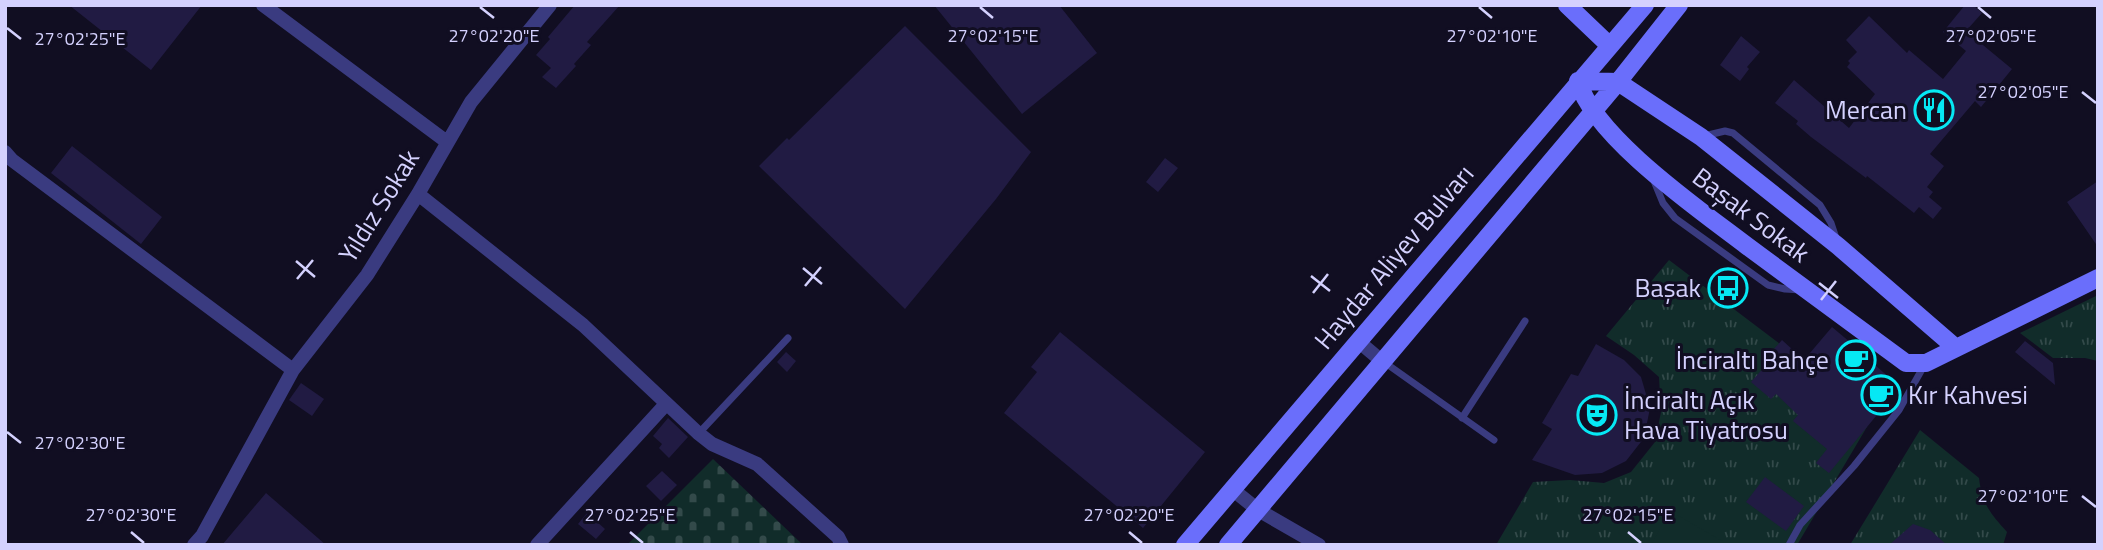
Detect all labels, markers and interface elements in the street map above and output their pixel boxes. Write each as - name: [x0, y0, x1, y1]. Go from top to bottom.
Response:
- text: 27°02'20"E: [449, 22, 540, 49]
- text: 27°02'15"E: [948, 22, 1039, 49]
- text: 27°02'10"E: [1447, 22, 1538, 49]
- text: 27°02'05"E: [1946, 22, 2037, 49]
- text: 27°02'25"E: [35, 25, 126, 52]
- text: 27°02'05"E: [1978, 78, 2069, 105]
- restaurant icon: Mercan: [1913, 89, 1955, 131]
- place label: Mercan: [1825, 90, 1907, 129]
- street label: Yıldız Sokak: [328, 142, 429, 270]
- street label: Haydar Aliyev Bulvarı: [1305, 156, 1483, 358]
- street label: Başak Sokak: [1684, 157, 1818, 272]
- bus stop icon: Başak: [1707, 267, 1749, 309]
- place label: Başak: [1634, 268, 1701, 307]
- cafe icon: İnciraltı Bahçe: [1835, 339, 1877, 381]
- place label: İnciraltı Bahçe: [1676, 340, 1829, 379]
- cafe icon: Kır Kahvesi: [1860, 374, 1902, 416]
- place label: Kır Kahvesi: [1908, 375, 2028, 414]
- place label: İnciraltı Açık Hava Tiyatrosu: [1624, 380, 1788, 449]
- theatre icon: İnciraltı Açık Hava Tiyatrosu: [1576, 394, 1618, 436]
- text: 27°02'30"E: [35, 429, 126, 456]
- text: 27°02'10"E: [1978, 482, 2069, 509]
- text: 27°02'30"E: [86, 501, 177, 528]
- text: 27°02'25"E: [585, 501, 676, 528]
- text: 27°02'20"E: [1084, 501, 1175, 528]
- text: 27°02'15"E: [1583, 501, 1674, 528]

